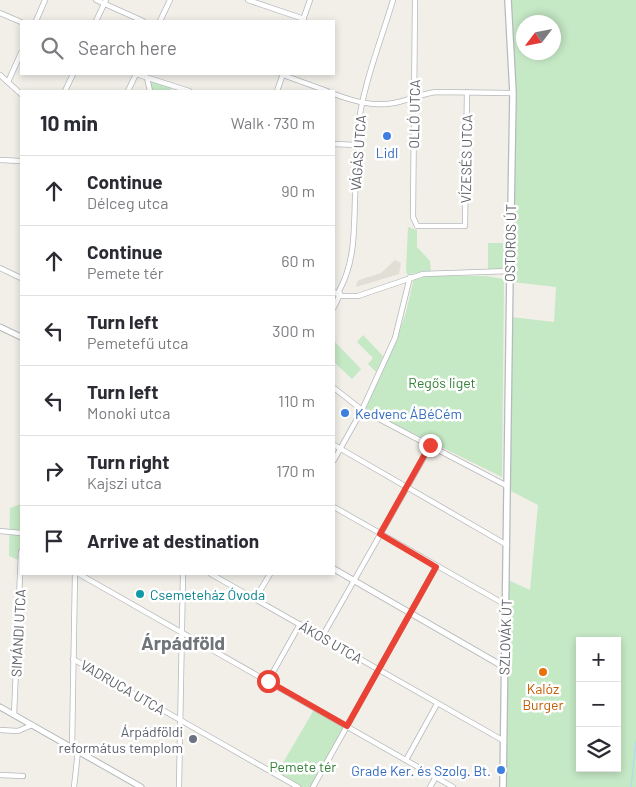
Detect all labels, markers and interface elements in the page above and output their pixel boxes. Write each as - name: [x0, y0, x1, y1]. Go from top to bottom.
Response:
- north arrow: [516, 15, 561, 60]
- search box: [20, 20, 335, 75]
- icon: search: [38, 34, 66, 62]
- text: Search here: [78, 36, 177, 59]
- street label: OLLÓ UTCA: [405, 79, 423, 149]
- text: 10 min: [40, 110, 98, 135]
- text: Walk · 730 m: [231, 113, 315, 132]
- street label: VÁGÁS UTCA: [347, 114, 369, 192]
- street label: VÍZESÉS UTCA: [457, 114, 475, 204]
- marker: Lidl: [381, 130, 393, 142]
- place label: Lidl: [376, 144, 398, 161]
- text: Continue: [87, 170, 163, 193]
- icon: ahead: [40, 177, 68, 205]
- text: 90 m: [281, 181, 315, 200]
- text: Délceg utca: [87, 193, 168, 212]
- street label: OSTOROS ÚT: [501, 204, 519, 282]
- text: Continue: [87, 240, 163, 263]
- icon: ahead: [40, 247, 68, 275]
- text: 60 m: [281, 251, 315, 270]
- text: Pemete tér: [87, 263, 164, 282]
- text: Turn left: [87, 310, 158, 333]
- icon: left: [40, 317, 68, 345]
- text: 300 m: [272, 321, 315, 340]
- text: Pemetefű utca: [87, 333, 188, 352]
- park label: Regős liget: [408, 374, 476, 391]
- text: Turn left: [87, 380, 158, 403]
- icon: left: [40, 387, 68, 415]
- text: 110 m: [278, 391, 315, 410]
- text: Monoki utca: [87, 403, 170, 422]
- place label: Kedvenc ÁBéCém: [355, 405, 462, 422]
- marker: Kedvenc ÁBéCém: [339, 407, 351, 419]
- route end: [419, 434, 442, 457]
- text: Turn right: [87, 450, 169, 473]
- icon: right: [40, 457, 68, 485]
- text: 170 m: [276, 461, 315, 480]
- text: Kajszi utca: [87, 473, 162, 492]
- icon: arrive: [40, 527, 68, 555]
- text: Arrive at destination: [87, 529, 259, 552]
- place label: Csemeteház Óvoda: [150, 586, 265, 603]
- street label: SIMÁNDI UTCA: [7, 588, 29, 677]
- marker: Csemeteház Óvoda: [134, 588, 146, 600]
- street label: SZLOVÁK ÚT: [495, 599, 515, 675]
- street label: ÁKOS UTCA: [296, 617, 366, 667]
- district label: Árpádföld: [141, 631, 225, 654]
- map controls: [576, 637, 621, 772]
- button: +: [576, 637, 621, 682]
- street label: VADRUCA UTCA: [78, 656, 169, 718]
- marker: Kalóz Burger: [537, 666, 549, 678]
- route start: [257, 670, 280, 693]
- place label: Kalóz Burger: [522, 680, 564, 713]
- button: −: [576, 682, 621, 727]
- place label: Árpádföldi református templom: [59, 723, 183, 756]
- button: layers: [576, 727, 621, 772]
- marker: Árpádföldi református templom: [187, 733, 199, 745]
- park label: Pemete tér: [270, 758, 336, 775]
- place label: Grade Ker. és Szolg. Bt.: [351, 762, 491, 779]
- marker: Grade Ker. és Szolg. Bt.: [495, 764, 507, 776]

